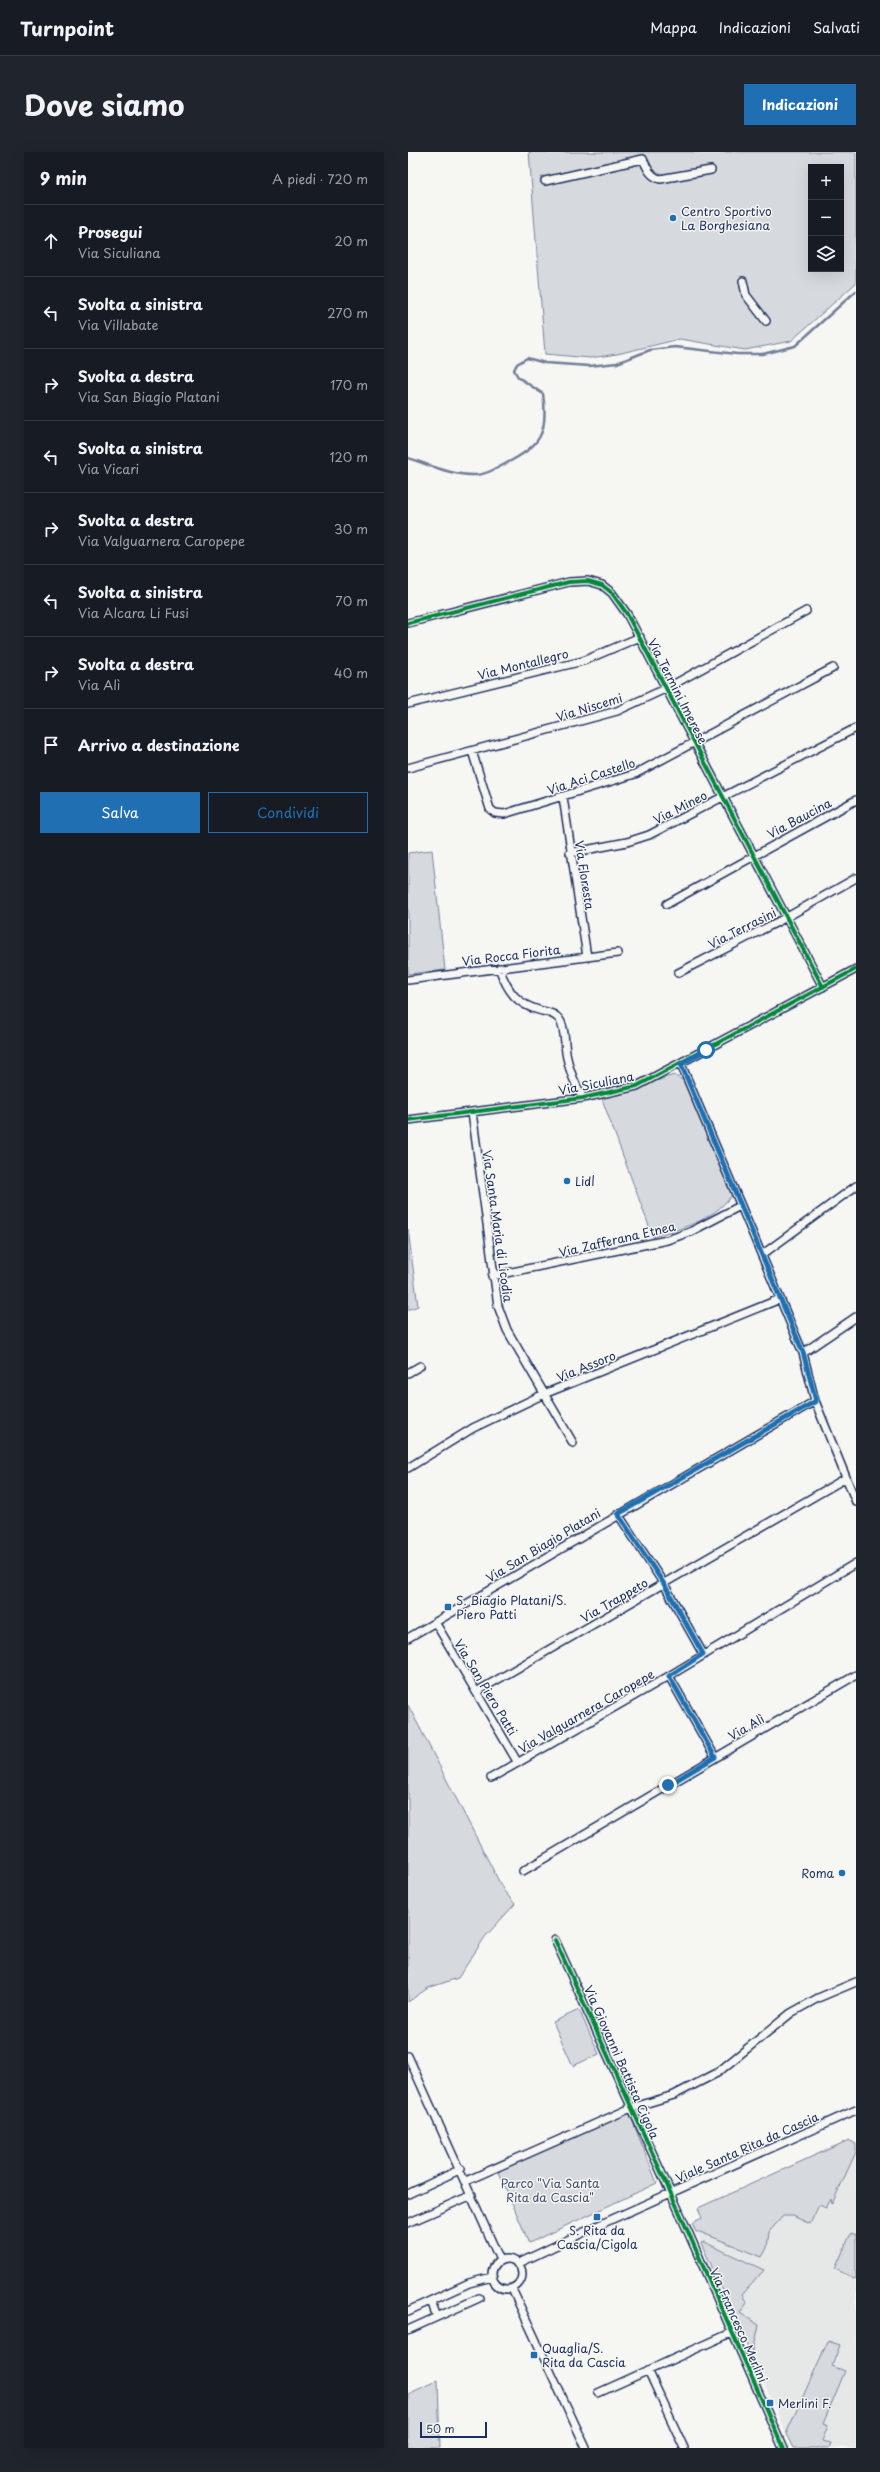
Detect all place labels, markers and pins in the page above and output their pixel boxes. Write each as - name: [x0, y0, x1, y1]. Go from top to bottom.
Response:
- place label: Centro Sportivo La Borghesiana: [681, 202, 772, 234]
- marker: Centro Sportivo La Borghesiana: [668, 213, 678, 223]
- place label: Lidl: [575, 1172, 595, 1190]
- marker: Lidl: [562, 1176, 572, 1186]
- place label: S. Biagio Platani/S. Piero Patti: [456, 1591, 567, 1623]
- marker: S. Biagio Platani/S. Piero Patti: [443, 1602, 453, 1612]
- place label: Roma: [801, 1864, 835, 1882]
- marker: Roma: [837, 1868, 847, 1878]
- marker: S. Rita da Cascia/Cigola: [592, 2212, 602, 2222]
- place label: S. Rita da Cascia/Cigola: [557, 2221, 638, 2253]
- place label: Quaglia/S. Rita da Cascia: [542, 2339, 626, 2371]
- marker: Quaglia/S. Rita da Cascia: [529, 2350, 539, 2360]
- place label: Merlini F.: [778, 2394, 832, 2412]
- marker: Merlini F.: [765, 2398, 775, 2408]

